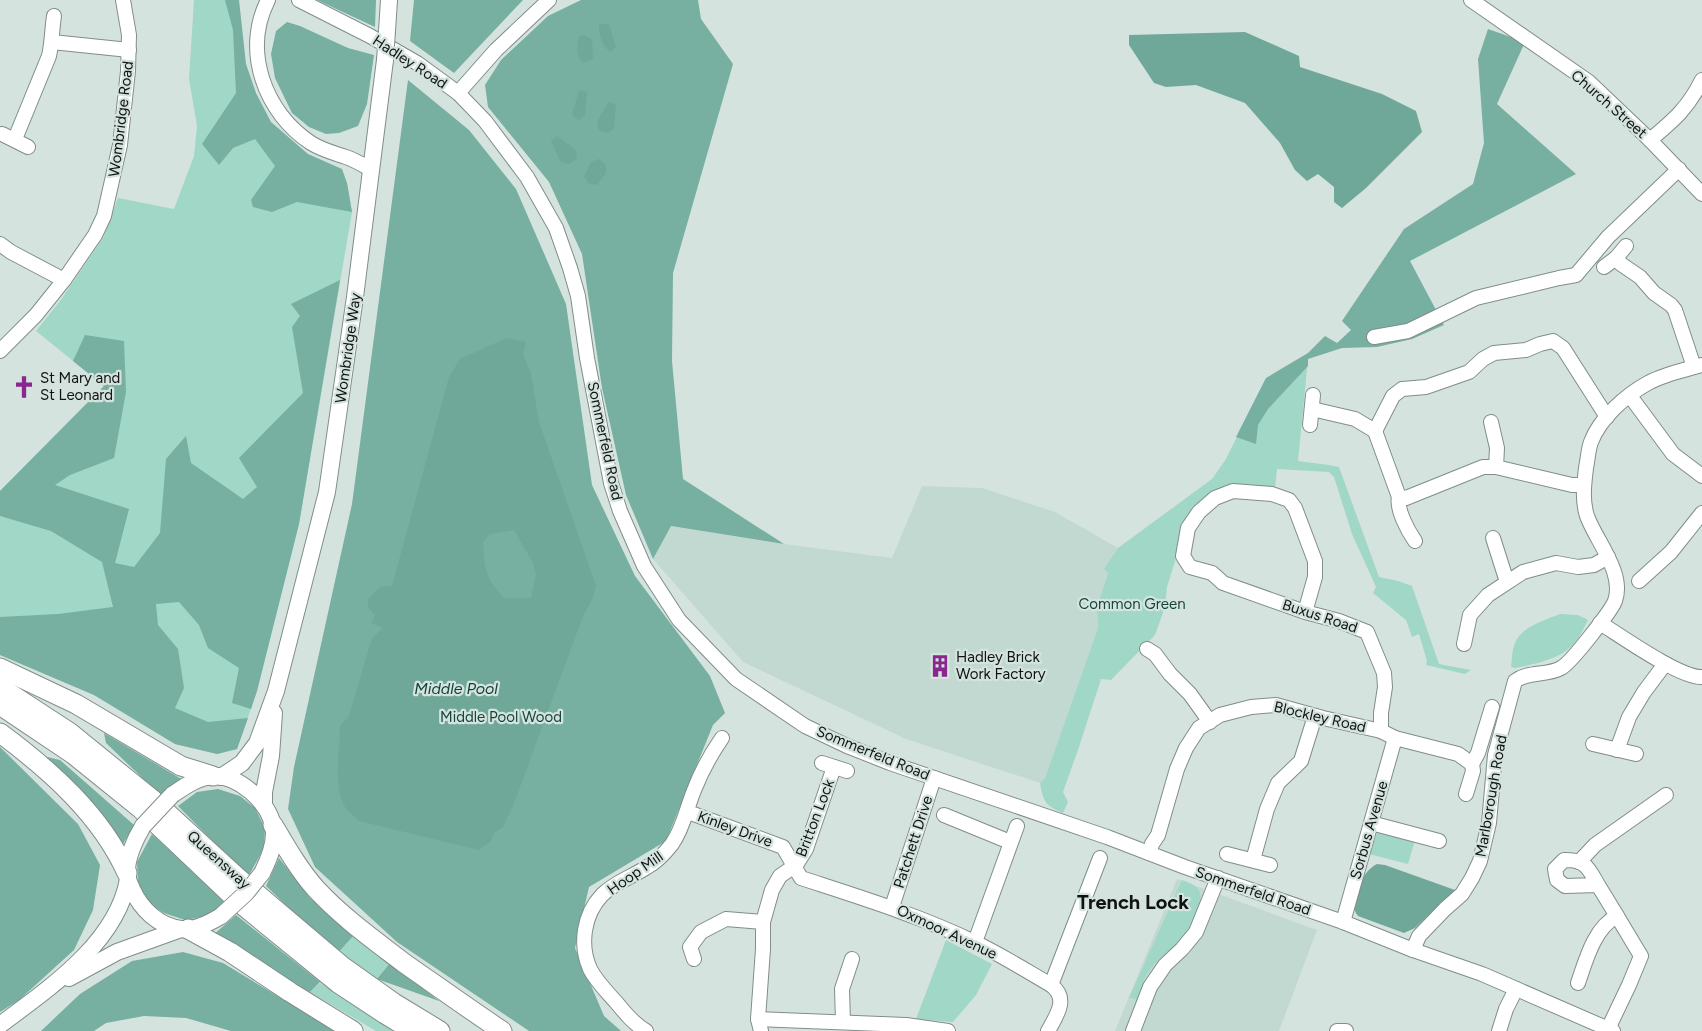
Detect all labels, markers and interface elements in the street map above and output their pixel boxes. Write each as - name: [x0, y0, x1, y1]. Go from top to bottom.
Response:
- street label: Hadley Road: [369, 31, 451, 93]
- street label: Wombridge Road: [105, 60, 137, 178]
- street label: Church Street: [1567, 66, 1651, 142]
- street label: Wombridge Way: [331, 292, 365, 404]
- place label: St Mary and St Leonard: [40, 369, 120, 404]
- church icon: St Mary and St Leonard: [11, 374, 37, 400]
- street label: Sommerfeld Road: [584, 380, 626, 502]
- park label: Common Green: [1078, 595, 1186, 613]
- street label: Buxus Road: [1280, 595, 1360, 637]
- place label: Hadley Brick Work Factory: [956, 648, 1046, 683]
- building icon: Hadley Brick Work Factory: [927, 653, 953, 679]
- water label: Middle Pool: [414, 679, 498, 698]
- street label: Blockley Road: [1272, 698, 1368, 736]
- park label: Middle Pool Wood: [440, 708, 562, 726]
- street label: Sommerfeld Road: [814, 722, 932, 784]
- street label: Marlborough Road: [1471, 733, 1511, 859]
- street label: Britton Lock: [792, 776, 838, 859]
- street label: Sorbus Avenue: [1346, 779, 1392, 881]
- street label: Patchett Drive: [890, 793, 936, 891]
- street label: Kinley Drive: [695, 807, 775, 851]
- street label: Queensway: [184, 827, 254, 893]
- street label: Hoop Mill: [604, 847, 666, 899]
- street label: Sommerfeld Road: [1193, 863, 1313, 919]
- district label: Trench Lock: [1077, 890, 1189, 914]
- street label: Oxmoor Avenue: [894, 901, 1000, 963]

